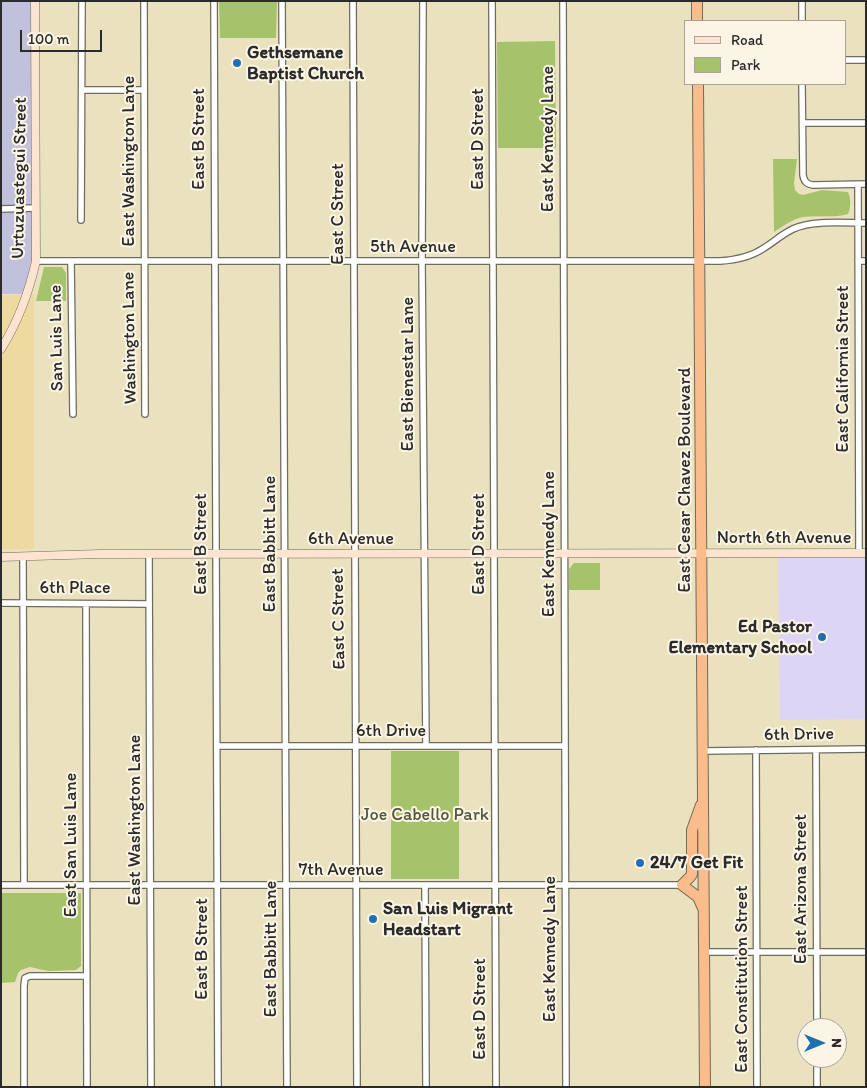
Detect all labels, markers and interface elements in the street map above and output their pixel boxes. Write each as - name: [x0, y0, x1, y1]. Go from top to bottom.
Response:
- scale bar: [22, 20, 105, 52]
- legend: [684, 20, 847, 85]
- text: 100 m: [28, 30, 69, 48]
- text: Road: [731, 31, 763, 49]
- place label: Gethsemane Baptist Church: [247, 42, 364, 84]
- text: Park: [731, 56, 761, 74]
- marker: Gethsemane Baptist Church: [231, 57, 243, 69]
- street label: East Kennedy Lane: [537, 66, 559, 212]
- street label: East Washington Lane: [118, 76, 140, 246]
- street label: East B Street: [188, 88, 210, 190]
- street label: East D Street: [467, 88, 489, 190]
- street label: Urtuzuastegui Street: [8, 97, 32, 259]
- street label: East C Street: [327, 163, 349, 265]
- street label: 5th Avenue: [370, 236, 456, 258]
- street label: Washington Lane: [118, 271, 142, 405]
- street label: San Luis Lane: [45, 285, 69, 391]
- street label: East California Street: [832, 285, 854, 453]
- street label: East Bienestar Lane: [397, 297, 419, 451]
- street label: East Cesar Chavez Boulevard: [674, 367, 696, 593]
- street label: East Kennedy Lane: [538, 471, 560, 617]
- street label: East Babbitt Lane: [259, 476, 281, 612]
- street label: East B Street: [190, 493, 212, 595]
- street label: East D Street: [468, 493, 490, 595]
- street label: North 6th Avenue: [717, 527, 851, 549]
- street label: 6th Avenue: [308, 528, 394, 550]
- street label: East C Street: [327, 568, 351, 670]
- street label: 6th Place: [39, 577, 111, 599]
- place label: Ed Pastor Elementary School: [668, 616, 812, 659]
- marker: Ed Pastor Elementary School: [816, 631, 828, 643]
- street label: 6th Drive: [356, 720, 426, 742]
- street label: 6th Drive: [764, 724, 834, 746]
- street label: East Washington Lane: [124, 735, 146, 905]
- street label: East San Luis Lane: [60, 773, 82, 917]
- park label: Joe Cabello Park: [361, 804, 489, 826]
- street label: East Arizona Street: [790, 814, 812, 964]
- place label: 24/7 Get Fit: [650, 852, 743, 874]
- marker: 24/7 Get Fit: [634, 857, 646, 869]
- street label: 7th Avenue: [298, 859, 384, 881]
- street label: East Kennedy Lane: [539, 876, 561, 1022]
- street label: East Babbitt Lane: [260, 881, 282, 1017]
- street label: East Constitution Street: [731, 885, 753, 1073]
- street label: East B Street: [191, 898, 213, 1000]
- place label: San Luis Migrant Headstart: [383, 898, 513, 941]
- marker: San Luis Migrant Headstart: [367, 913, 379, 925]
- street label: East D Street: [469, 958, 491, 1060]
- north arrow: [797, 1018, 847, 1068]
- text: N: [828, 1038, 845, 1048]

